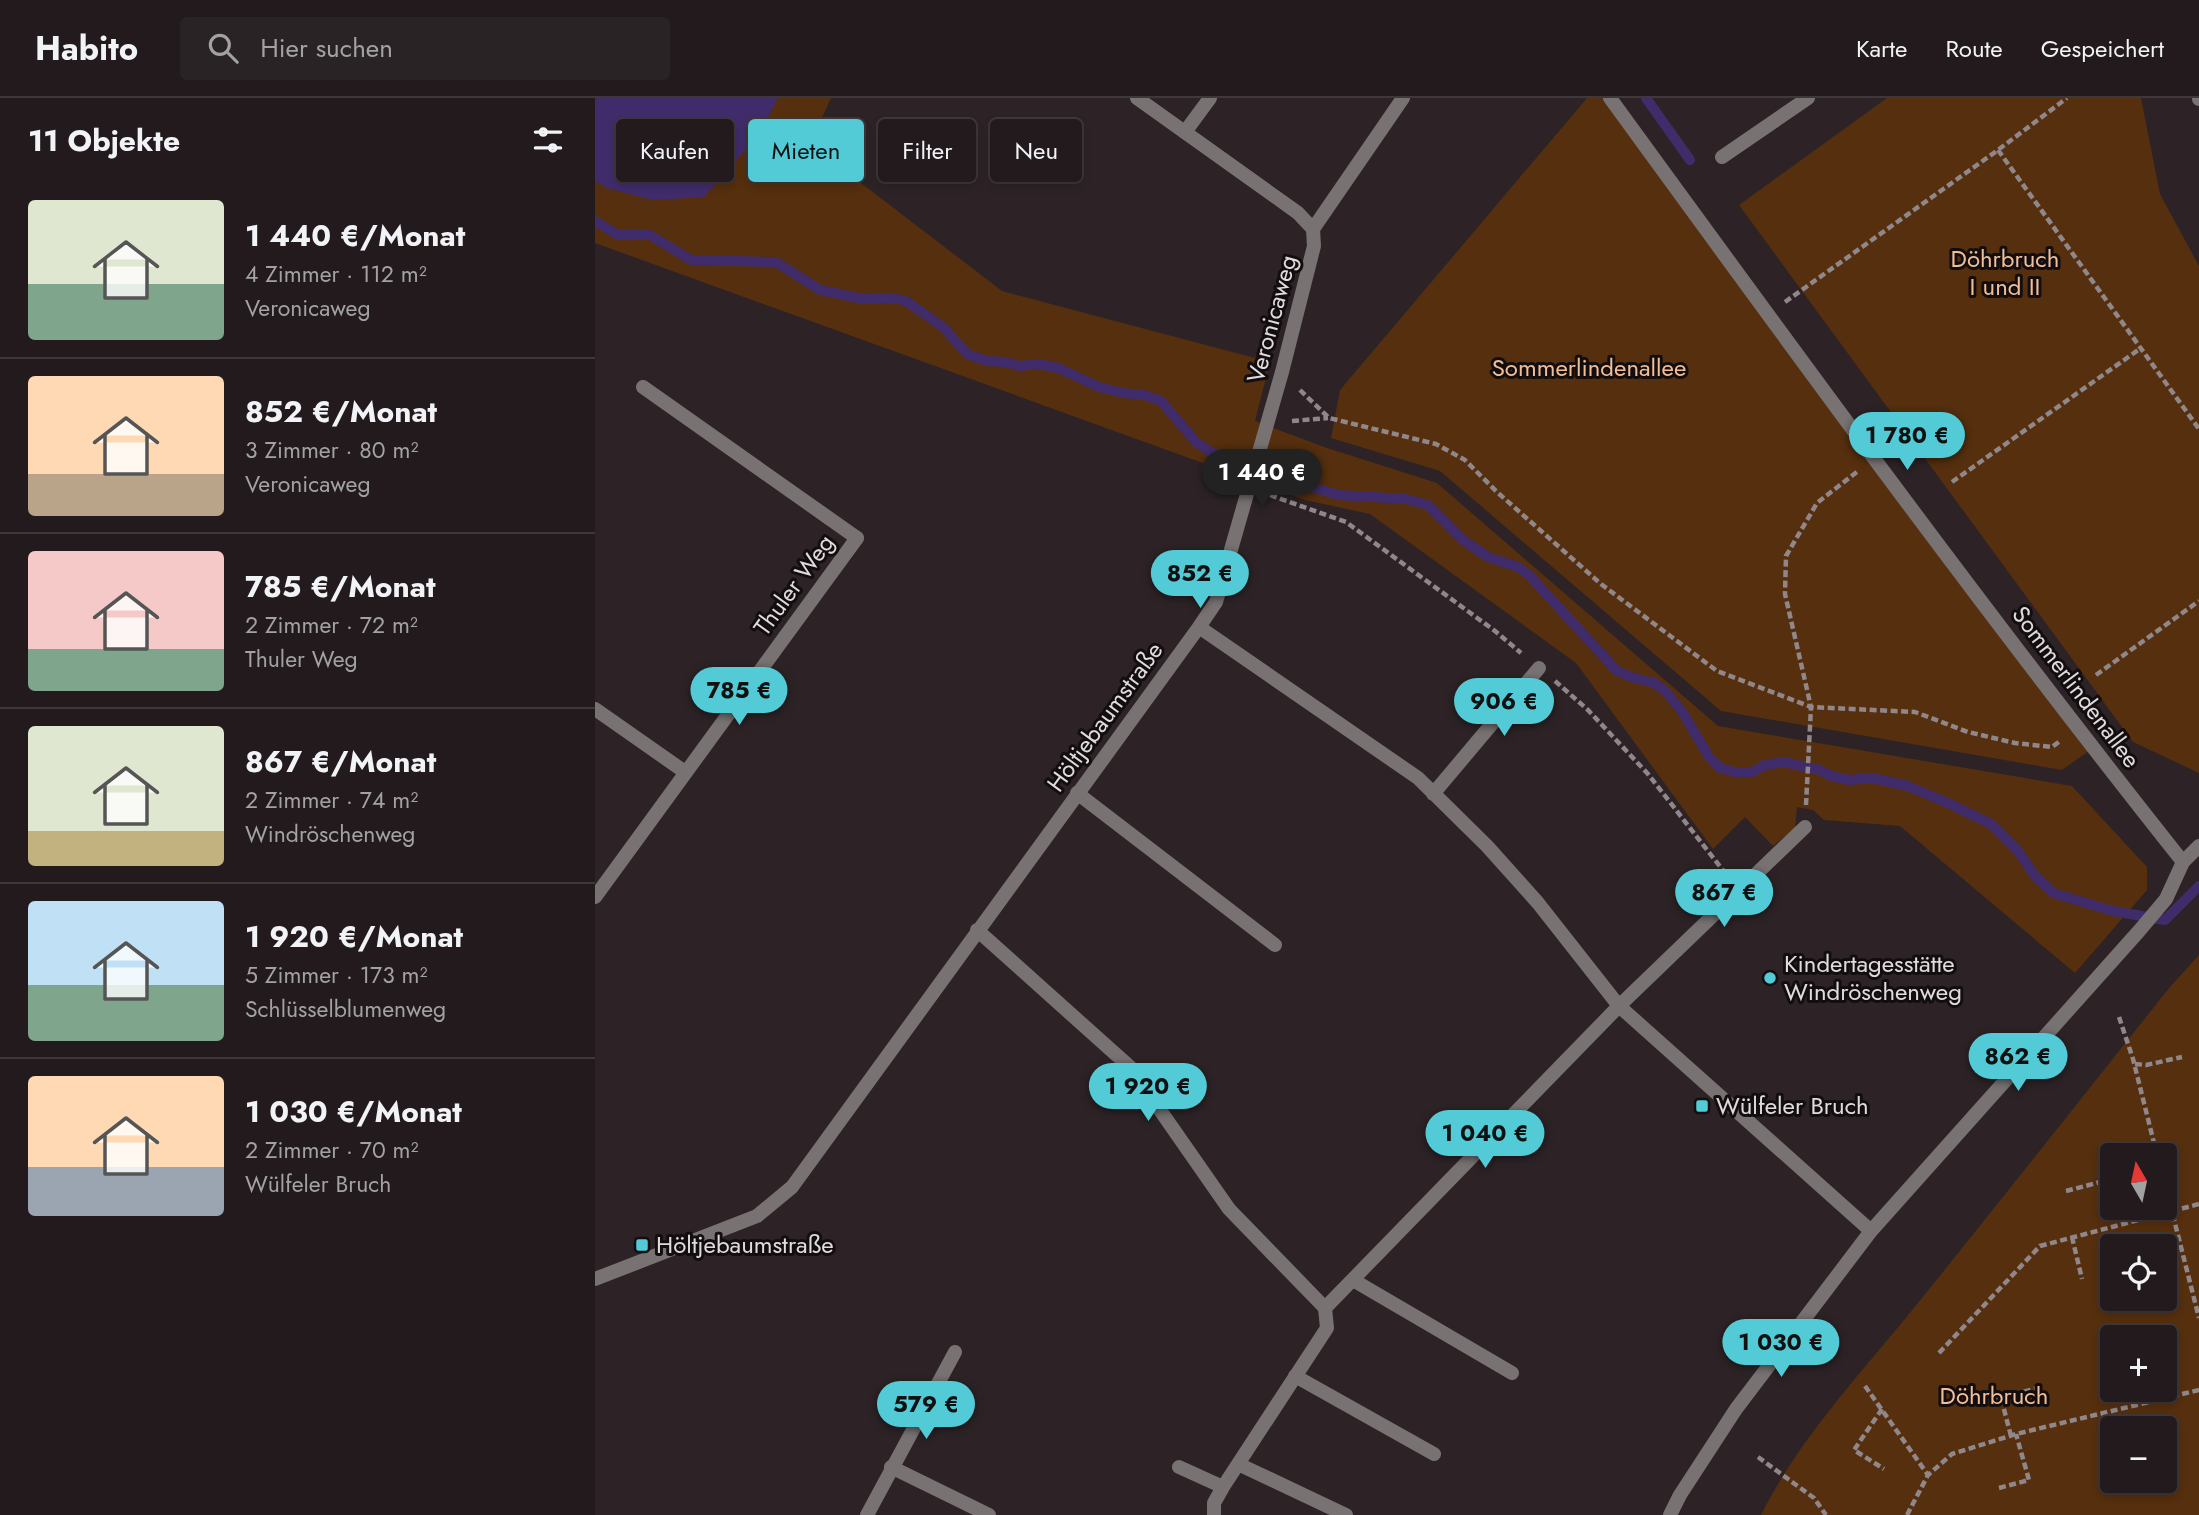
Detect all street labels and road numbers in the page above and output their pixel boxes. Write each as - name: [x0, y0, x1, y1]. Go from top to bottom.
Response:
- street label: Veronicaweg: [1238, 251, 1305, 387]
- street label: Thuler Weg: [745, 527, 842, 643]
- street label: Sommerlindenallee: [2004, 598, 2149, 775]
- street label: Höltjebaumstraße: [1038, 635, 1171, 799]

